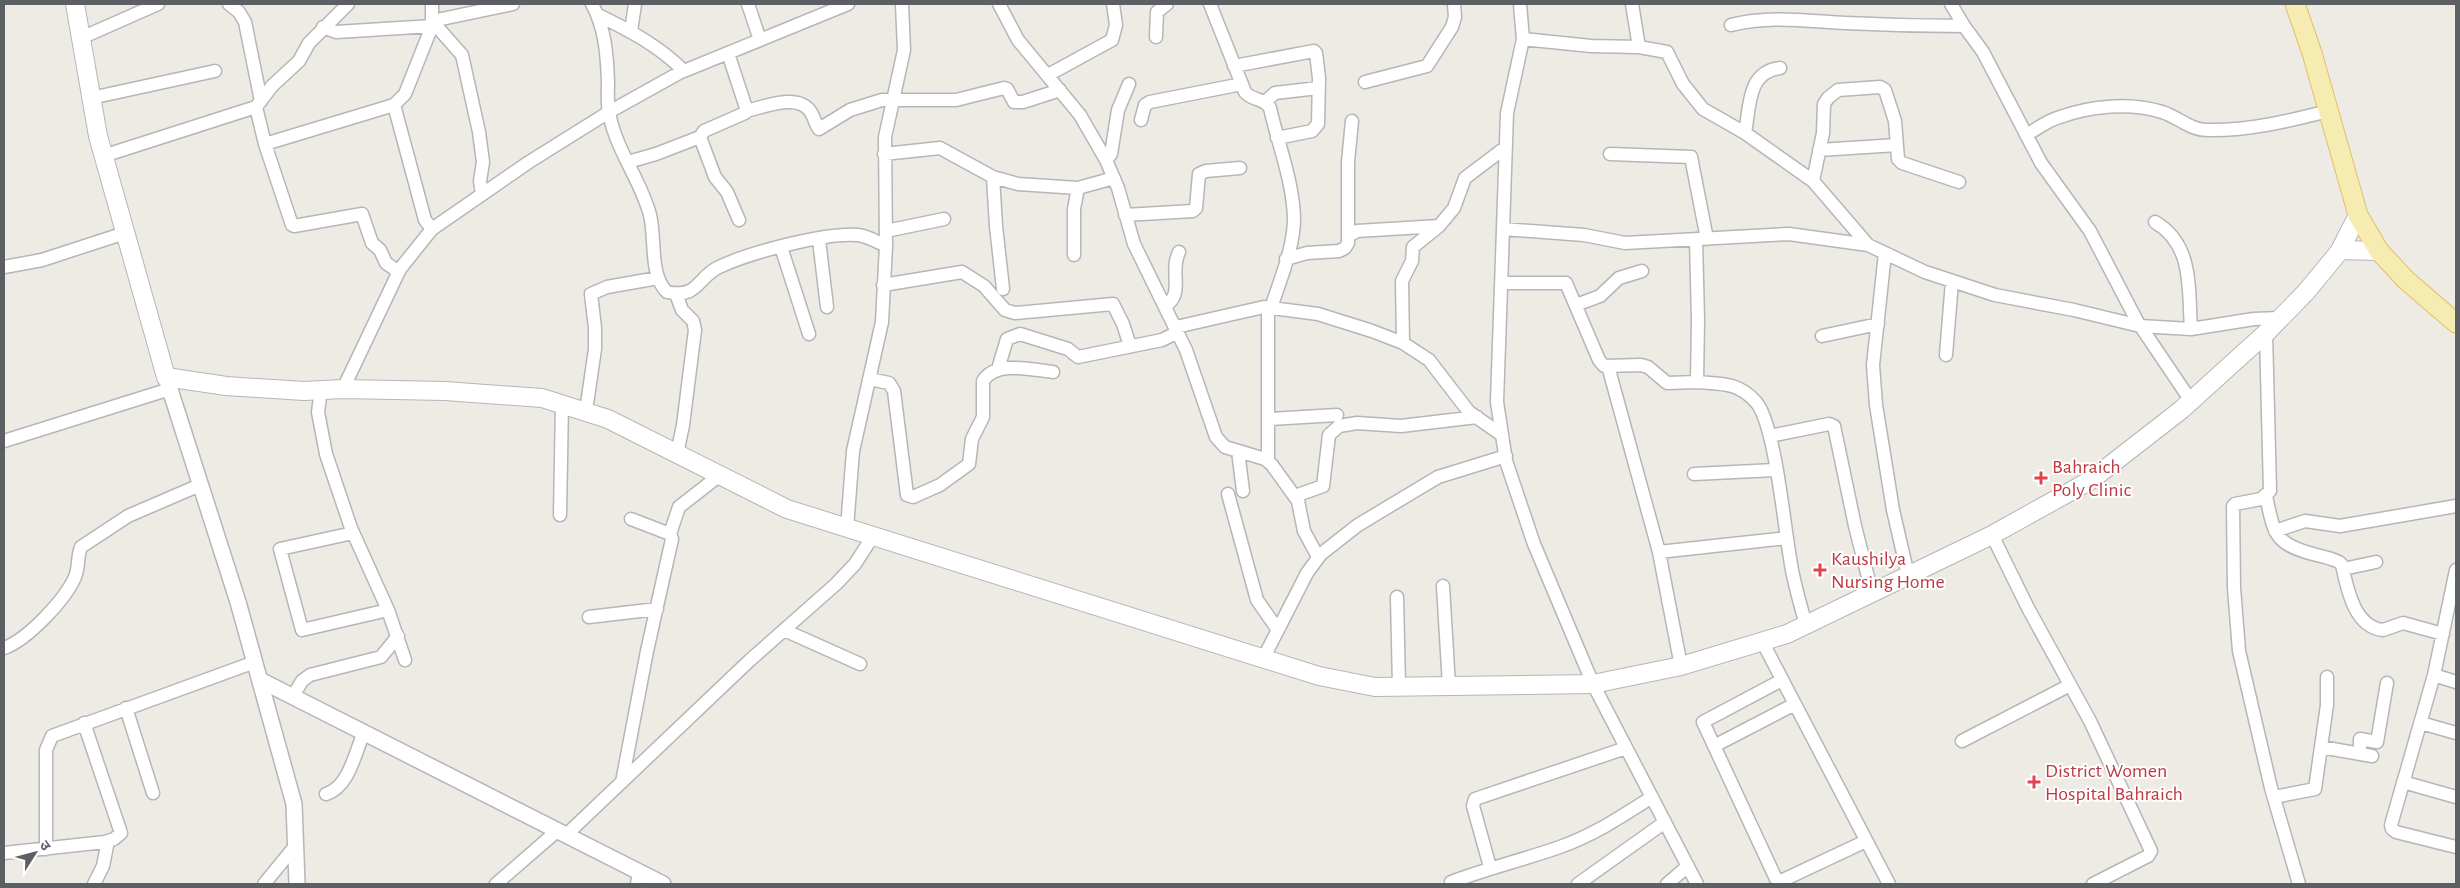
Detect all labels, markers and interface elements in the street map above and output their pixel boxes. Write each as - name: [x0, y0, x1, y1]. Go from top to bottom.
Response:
- place label: Bahraich Poly Clinic: [2052, 457, 2131, 500]
- marker: Bahraich Poly Clinic: [2034, 471, 2048, 485]
- place label: Kaushilya Nursing Home: [1831, 549, 1945, 592]
- marker: Kaushilya Nursing Home: [1813, 563, 1827, 577]
- place label: District Women Hospital Bahraich: [2045, 761, 2183, 804]
- marker: District Women Hospital Bahraich: [2027, 775, 2041, 789]
- north arrow: [10, 828, 60, 878]
- text: उ: [37, 839, 53, 854]

